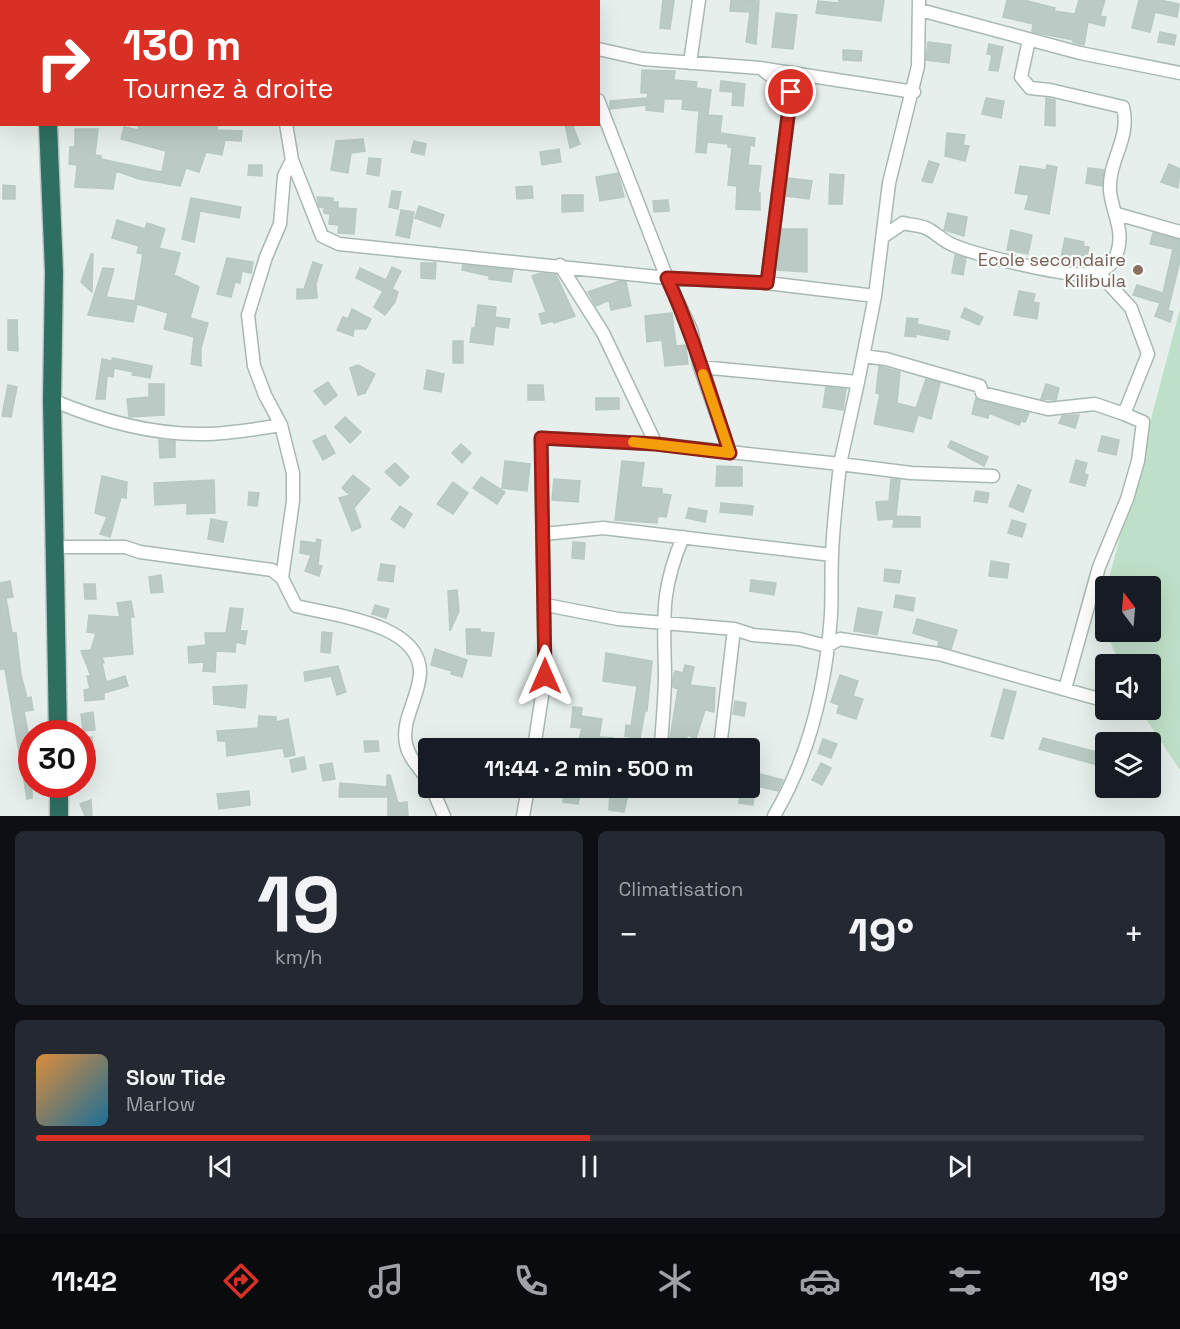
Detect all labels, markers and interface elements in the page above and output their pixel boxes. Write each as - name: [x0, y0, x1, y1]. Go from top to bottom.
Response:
- text: 130 m: [123, 19, 241, 72]
- icon: right: [24, 24, 102, 102]
- pin: [765, 66, 816, 117]
- text: Tournez à droite: [123, 71, 333, 106]
- icon: arrive: [774, 75, 807, 108]
- place label: Ecole secondaire Kilibula: [978, 248, 1126, 292]
- marker: Ecole secondaire Kilibula: [1131, 263, 1145, 277]
- north arrow: [1095, 576, 1161, 642]
- map controls: [1095, 576, 1161, 798]
- position arrow: [513, 644, 577, 708]
- button: sound: [1095, 654, 1161, 720]
- speed limit sign: 30: [18, 720, 96, 798]
- button: layers: [1095, 732, 1161, 798]
- text: 11:44 · 2 min · 500 m: [484, 754, 694, 782]
- text: 19: [257, 855, 340, 955]
- text: Climatisation: [619, 876, 743, 902]
- text: 19°: [848, 907, 914, 964]
- text: −: [619, 914, 639, 956]
- text: +: [1124, 914, 1144, 956]
- text: km/h: [275, 944, 323, 970]
- text: Slow Tide: [126, 1063, 226, 1091]
- text: Marlow: [126, 1091, 195, 1117]
- icon: previous: [204, 1150, 237, 1183]
- icon: pause: [573, 1150, 606, 1183]
- icon: next: [943, 1150, 976, 1183]
- icon: directions: [220, 1260, 262, 1302]
- icon: music: [365, 1260, 407, 1302]
- icon: phone: [510, 1260, 552, 1302]
- icon: climate: [654, 1260, 696, 1302]
- icon: car: [799, 1260, 841, 1302]
- icon: filters: [944, 1260, 986, 1302]
- text: 11:42: [51, 1264, 117, 1299]
- text: 19°: [1089, 1264, 1129, 1299]

